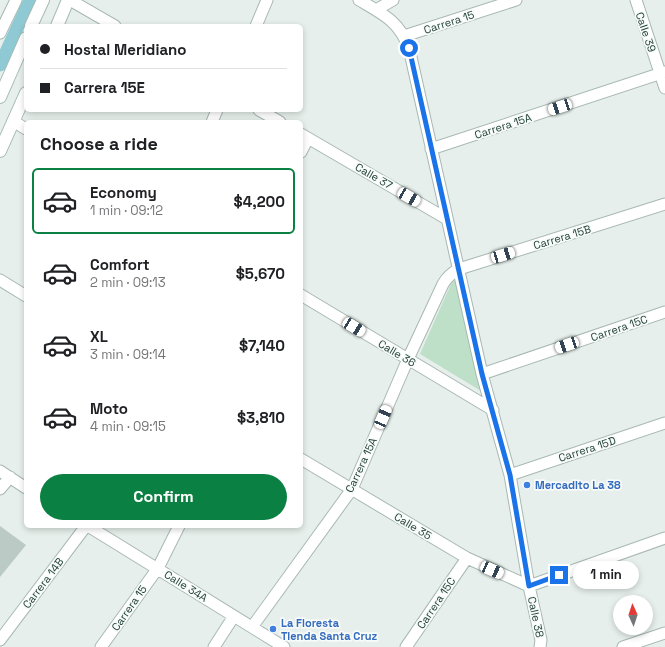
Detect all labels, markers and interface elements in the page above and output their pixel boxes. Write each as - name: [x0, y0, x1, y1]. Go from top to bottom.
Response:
- street label: Carrera 15: [422, 7, 476, 37]
- street label: Calle 39: [633, 10, 659, 54]
- route start: [400, 39, 418, 57]
- text: Hostal Meridiano: [64, 40, 187, 59]
- text: Carrera 15E: [64, 78, 145, 97]
- car: [547, 98, 573, 116]
- street label: Carrera 15A: [473, 110, 533, 142]
- text: Choose a ride: [40, 132, 158, 155]
- street label: Calle 37: [353, 160, 395, 192]
- icon: car: [42, 183, 78, 219]
- text: Economy: [90, 183, 157, 202]
- car: [396, 186, 422, 208]
- text: $4,200: [234, 192, 285, 211]
- text: 1 min · 09:12: [90, 202, 163, 219]
- street label: Carrera 15B: [531, 222, 593, 252]
- car: [490, 246, 516, 264]
- icon: car: [42, 255, 78, 291]
- text: Comfort: [90, 255, 150, 274]
- text: $5,670: [236, 264, 285, 283]
- text: 2 min · 09:13: [90, 274, 166, 291]
- street label: Carrera 15C: [589, 312, 649, 344]
- car: [341, 316, 367, 338]
- icon: car: [42, 327, 78, 363]
- text: XL: [90, 327, 108, 346]
- car: [554, 335, 580, 355]
- text: $7,140: [239, 336, 285, 355]
- street label: Calle 36: [376, 336, 419, 370]
- text: 3 min · 09:14: [90, 346, 166, 363]
- icon: car: [42, 399, 78, 435]
- text: Moto: [90, 399, 128, 418]
- car: [373, 404, 393, 430]
- text: $3,810: [237, 408, 285, 427]
- text: 4 min · 09:15: [90, 418, 166, 435]
- street label: Carrera 15D: [556, 433, 618, 465]
- street label: Carrera 15A: [342, 435, 380, 495]
- button: Confirm: [40, 474, 287, 520]
- place label: Mercadito La 38: [535, 478, 621, 492]
- marker: Mercadito La 38: [522, 480, 532, 490]
- street label: Calle 35: [392, 509, 435, 543]
- street label: Carrera 14B: [19, 555, 67, 611]
- car: [479, 560, 505, 580]
- callout: 1 min: [573, 561, 639, 589]
- route end: [550, 566, 568, 584]
- text: 1 min: [590, 566, 622, 583]
- street label: Calle 34A: [162, 567, 210, 605]
- street label: Carrera 15C: [414, 574, 458, 632]
- street label: Carrera 15: [108, 582, 150, 633]
- street label: Calle 38: [525, 595, 547, 639]
- north arrow: [613, 595, 653, 635]
- map controls: [613, 595, 653, 635]
- place label: La Floresta Tienda Santa Cruz: [281, 616, 378, 643]
- marker: La Floresta Tienda Santa Cruz: [268, 624, 278, 634]

